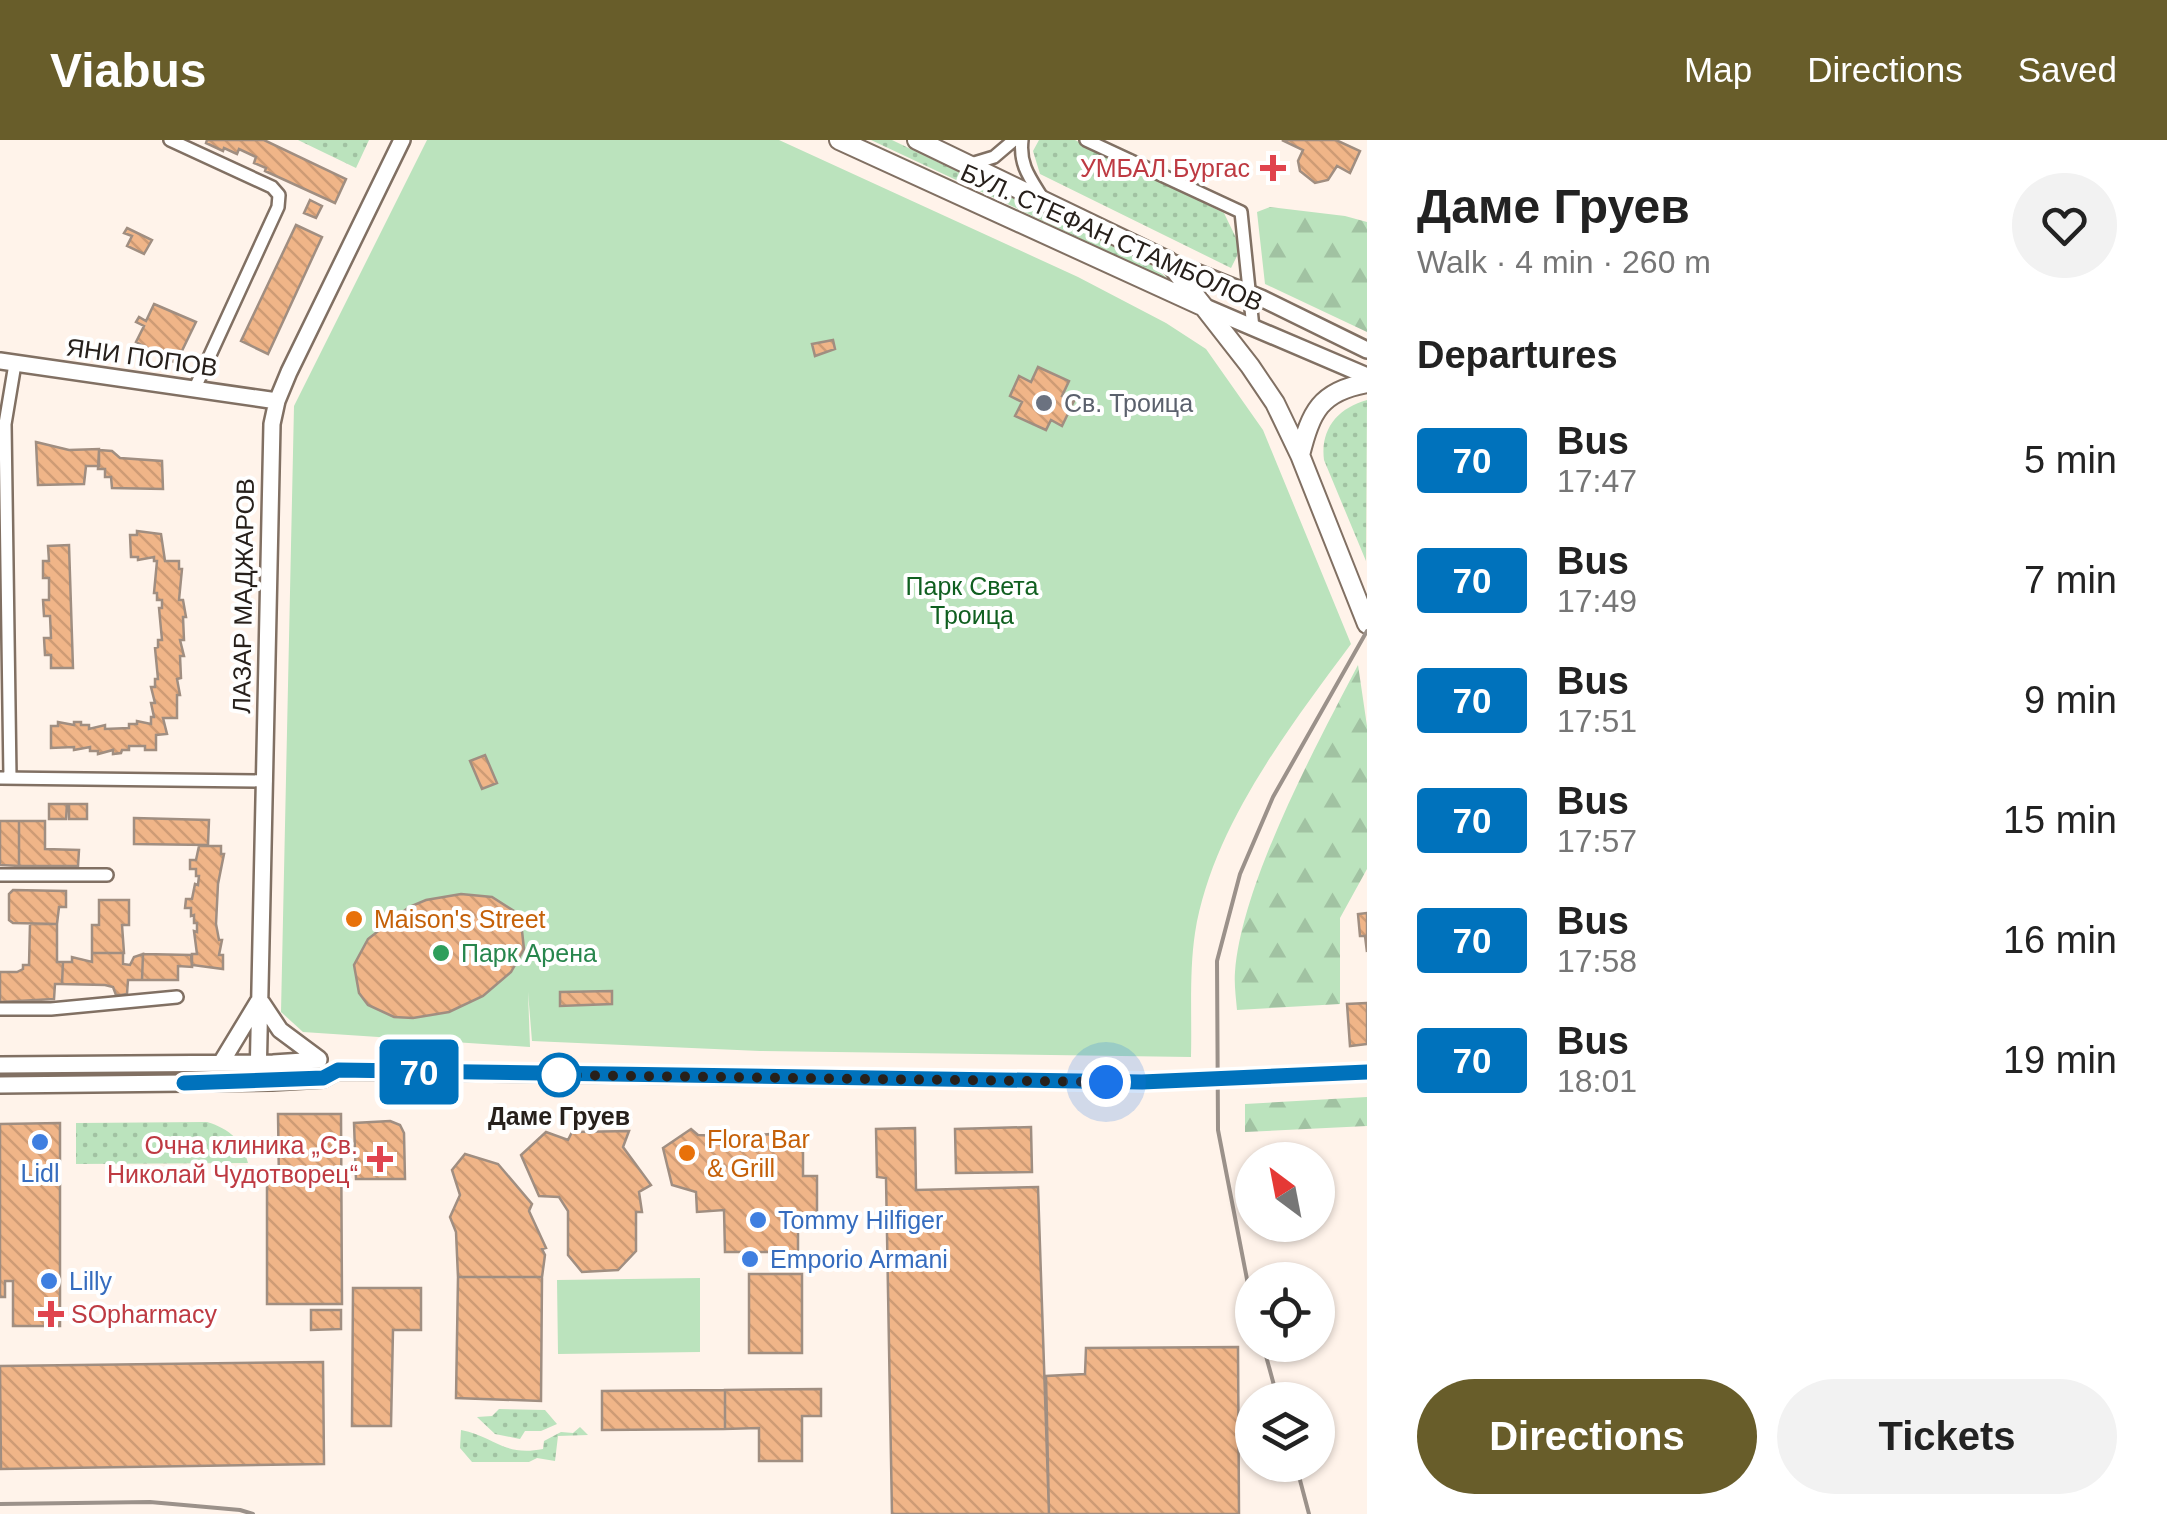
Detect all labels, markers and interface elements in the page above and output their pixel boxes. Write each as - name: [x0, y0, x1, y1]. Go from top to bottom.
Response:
- text: Viabus: [50, 44, 207, 97]
- text: Map: [1684, 50, 1752, 89]
- text: Directions: [1807, 50, 1963, 89]
- text: Saved: [2018, 50, 2117, 89]
- place label: УМБАЛ Бургас: [1080, 154, 1250, 182]
- marker: УМБАЛ Бургас: [1260, 155, 1286, 181]
- street label: БУЛ. СТЕФАН СТАМБОЛОВ: [957, 158, 1267, 316]
- button: heart: [2012, 173, 2117, 278]
- text: Даме Груев: [1417, 180, 1690, 233]
- text: Walk · 4 min · 260 m: [1417, 244, 1711, 280]
- street label: ЯНИ ПОПОВ: [65, 333, 219, 381]
- text: Departures: [1417, 334, 1618, 376]
- place label: Св. Троица: [1064, 389, 1193, 417]
- marker: Св. Троица: [1033, 392, 1055, 414]
- text: Bus: [1557, 420, 1629, 462]
- text: 5 min: [2024, 439, 2117, 481]
- text: 70: [1453, 441, 1491, 480]
- text: 17:47: [1557, 463, 1637, 499]
- street label: ЛАЗАР МАДЖАРОВ: [227, 478, 259, 714]
- text: Bus: [1557, 540, 1629, 582]
- text: 7 min: [2024, 559, 2117, 601]
- text: 70: [1453, 561, 1491, 600]
- park label: Парк Света Троица: [906, 572, 1039, 629]
- text: 17:49: [1557, 583, 1637, 619]
- text: Bus: [1557, 660, 1629, 702]
- text: 9 min: [2024, 679, 2117, 721]
- text: 70: [1453, 681, 1491, 720]
- text: 17:51: [1557, 703, 1637, 739]
- text: Bus: [1557, 780, 1629, 822]
- text: 15 min: [2003, 799, 2117, 841]
- text: 70: [1453, 801, 1491, 840]
- text: 17:57: [1557, 823, 1637, 859]
- text: Bus: [1557, 900, 1629, 942]
- place label: Maison's Street: [374, 905, 546, 933]
- marker: Maison's Street: [343, 908, 365, 930]
- text: 16 min: [2003, 919, 2117, 961]
- text: 70: [1453, 921, 1491, 960]
- place label: Парк Арена: [461, 939, 597, 967]
- marker: Парк Арена: [430, 942, 452, 964]
- text: 17:58: [1557, 943, 1637, 979]
- text: Bus: [1557, 1020, 1629, 1062]
- text: 19 min: [2003, 1039, 2117, 1081]
- line badge: 70: [374, 1040, 464, 1104]
- text: 70: [1453, 1041, 1491, 1080]
- text: 70: [400, 1053, 438, 1092]
- marker: Даме Груев: [538, 1054, 580, 1096]
- your location: [1081, 1057, 1131, 1107]
- text: 18:01: [1557, 1063, 1637, 1099]
- place label: Даме Груев: [488, 1102, 630, 1130]
- place label: Flora Bar & Grill: [707, 1125, 810, 1182]
- marker: Lidl: [29, 1131, 51, 1153]
- place label: Oчна клиника „Св. Николай Чудотворец“: [107, 1131, 358, 1188]
- marker: Flora Bar & Grill: [676, 1142, 698, 1164]
- north arrow: [1235, 1142, 1335, 1242]
- map controls: [1235, 1142, 1335, 1482]
- marker: Oчна клиника „Св. Николай Чудотворец“: [367, 1146, 393, 1172]
- place label: Lidl: [21, 1159, 59, 1187]
- place label: Tommy Hilfiger: [778, 1206, 943, 1234]
- marker: Tommy Hilfiger: [747, 1209, 769, 1231]
- place label: Emporio Armani: [770, 1245, 948, 1273]
- marker: Emporio Armani: [739, 1248, 761, 1270]
- button: locate: [1235, 1262, 1335, 1362]
- place label: Lilly: [69, 1267, 113, 1295]
- marker: Lilly: [38, 1270, 60, 1292]
- place label: SOpharmacy: [71, 1300, 217, 1328]
- marker: SOpharmacy: [40, 1303, 62, 1325]
- button: Directions: [1417, 1379, 1757, 1494]
- button: Tickets: [1777, 1379, 2117, 1494]
- button: layers: [1235, 1382, 1335, 1482]

